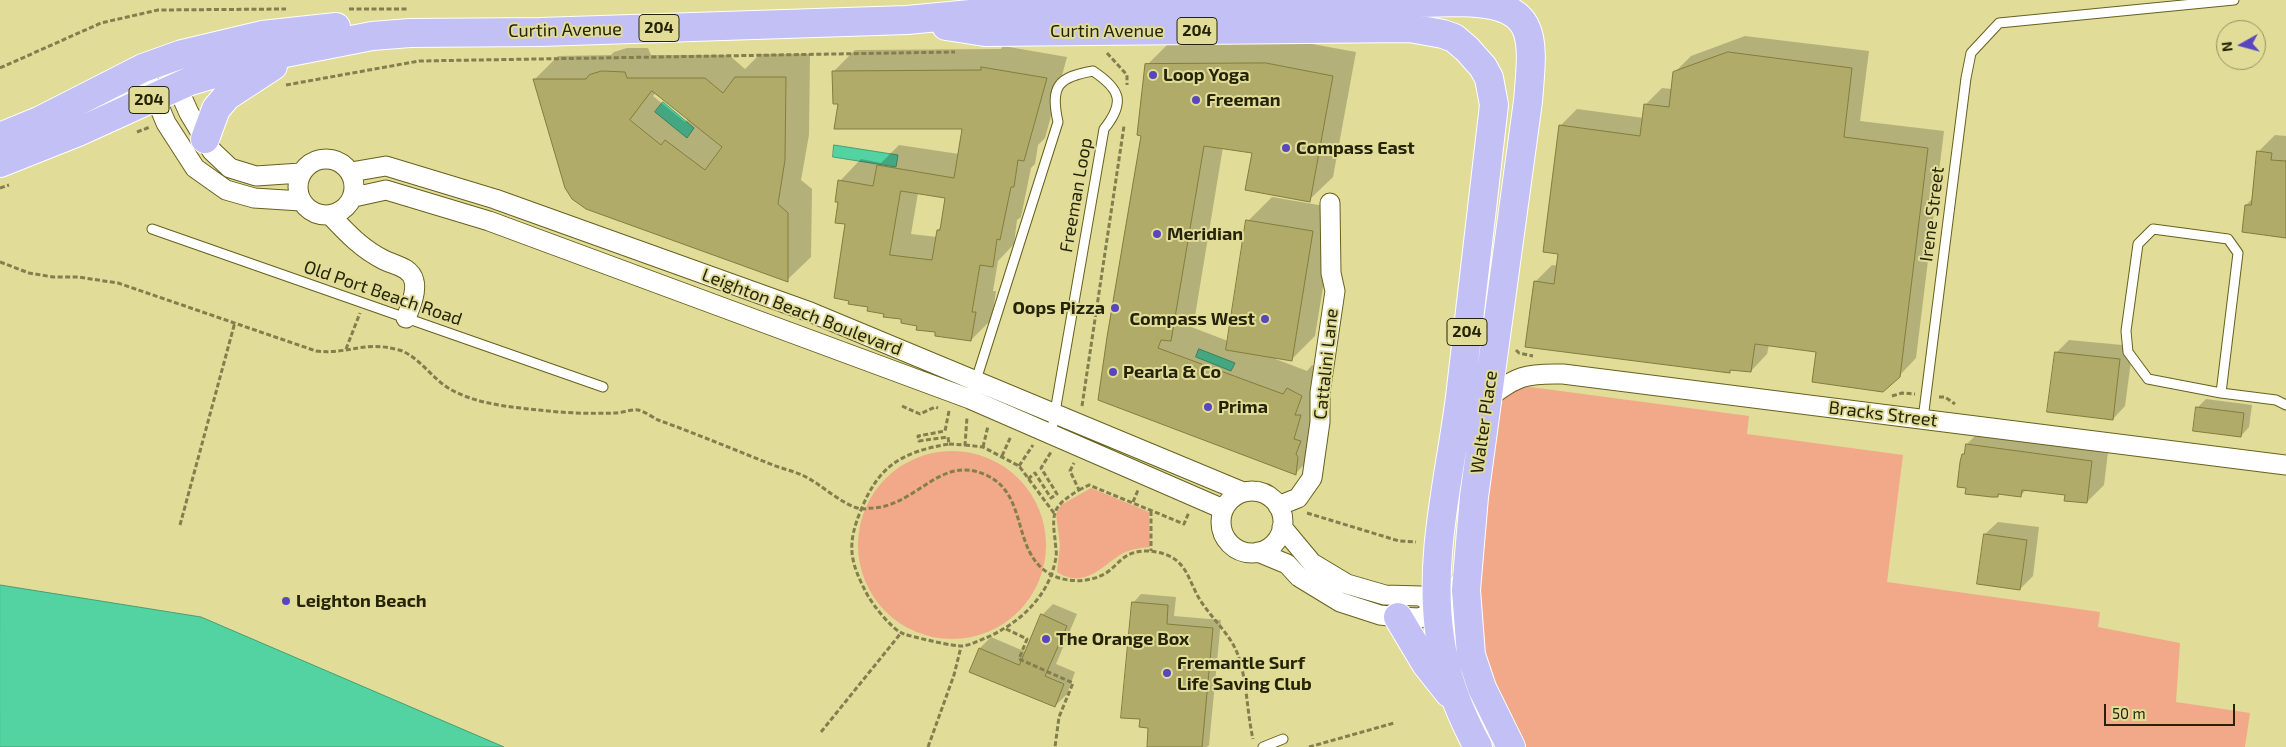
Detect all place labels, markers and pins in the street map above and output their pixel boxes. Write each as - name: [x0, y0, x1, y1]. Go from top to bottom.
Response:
- place label: Loop Yoga: [1163, 64, 1249, 86]
- marker: Loop Yoga: [1147, 69, 1159, 81]
- place label: Freeman: [1206, 89, 1281, 111]
- marker: Freeman: [1190, 94, 1202, 106]
- place label: Compass East: [1296, 137, 1415, 159]
- marker: Compass East: [1280, 142, 1292, 154]
- place label: Meridian: [1167, 223, 1243, 245]
- marker: Meridian: [1151, 228, 1163, 240]
- place label: Oops Pizza: [1012, 297, 1105, 319]
- marker: Oops Pizza: [1109, 302, 1121, 314]
- place label: Compass West: [1130, 308, 1255, 330]
- marker: Compass West: [1259, 313, 1271, 325]
- place label: Pearla & Co: [1123, 361, 1221, 383]
- marker: Pearla & Co: [1107, 366, 1119, 378]
- place label: Prima: [1218, 396, 1268, 418]
- marker: Prima: [1202, 401, 1214, 413]
- place label: Leighton Beach: [296, 590, 427, 612]
- marker: Leighton Beach: [280, 595, 292, 607]
- place label: The Orange Box: [1056, 628, 1189, 650]
- marker: The Orange Box: [1040, 633, 1052, 645]
- place label: Fremantle Surf Life Saving Club: [1177, 652, 1312, 694]
- marker: Fremantle Surf Life Saving Club: [1161, 667, 1173, 679]

